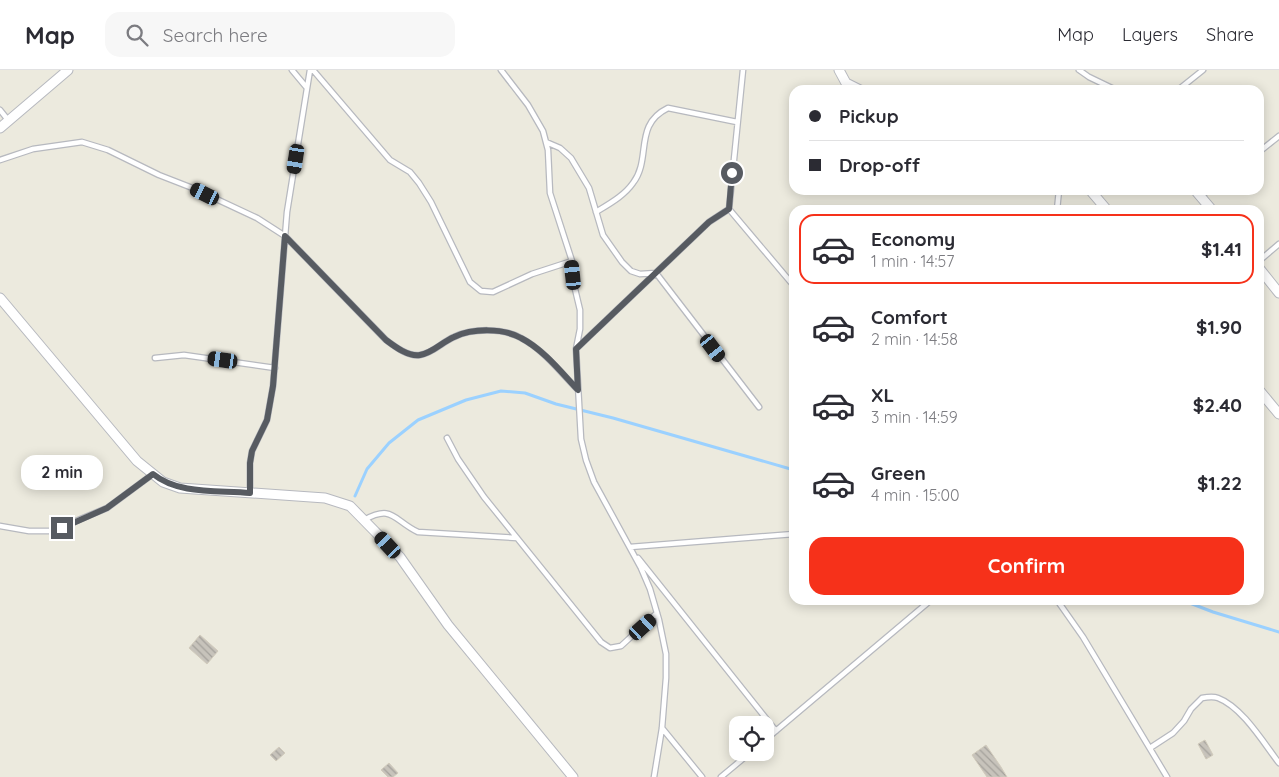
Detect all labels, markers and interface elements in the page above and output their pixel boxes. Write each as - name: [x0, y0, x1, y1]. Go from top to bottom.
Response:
- search box: [105, 12, 455, 57]
- text: Map: [25, 20, 75, 50]
- icon: search: [123, 21, 151, 49]
- text: Search here: [163, 23, 268, 47]
- text: Map: [1057, 23, 1094, 46]
- text: Layers: [1122, 23, 1178, 46]
- text: Share: [1206, 23, 1254, 46]
- text: Pickup: [839, 104, 899, 128]
- car: [286, 143, 305, 175]
- text: Drop-off: [839, 153, 920, 177]
- route start: [721, 162, 743, 184]
- car: [188, 181, 221, 207]
- icon: car: [811, 227, 856, 272]
- text: Economy: [871, 227, 955, 251]
- text: $1.41: [1201, 237, 1242, 261]
- text: 1 min · 14:57: [871, 251, 954, 271]
- car: [563, 259, 582, 291]
- icon: car: [811, 305, 856, 350]
- text: Comfort: [871, 305, 948, 329]
- text: $1.90: [1196, 315, 1242, 339]
- text: 2 min · 14:58: [871, 329, 958, 349]
- car: [697, 332, 728, 364]
- car: [207, 350, 238, 370]
- icon: car: [811, 383, 856, 428]
- text: XL: [871, 383, 894, 407]
- text: $2.40: [1193, 393, 1242, 417]
- text: 3 min · 14:59: [871, 407, 958, 427]
- callout: 2 min: [21, 456, 103, 490]
- icon: car: [811, 461, 856, 506]
- text: Green: [871, 461, 926, 485]
- text: 2 min: [41, 462, 83, 482]
- text: $1.22: [1197, 471, 1242, 495]
- text: 4 min · 15:00: [871, 485, 960, 505]
- route end: [51, 517, 73, 539]
- car: [372, 529, 403, 561]
- button: Confirm: [809, 537, 1244, 595]
- car: [626, 611, 659, 643]
- map controls: [729, 716, 774, 761]
- button: locate: [729, 716, 774, 761]

